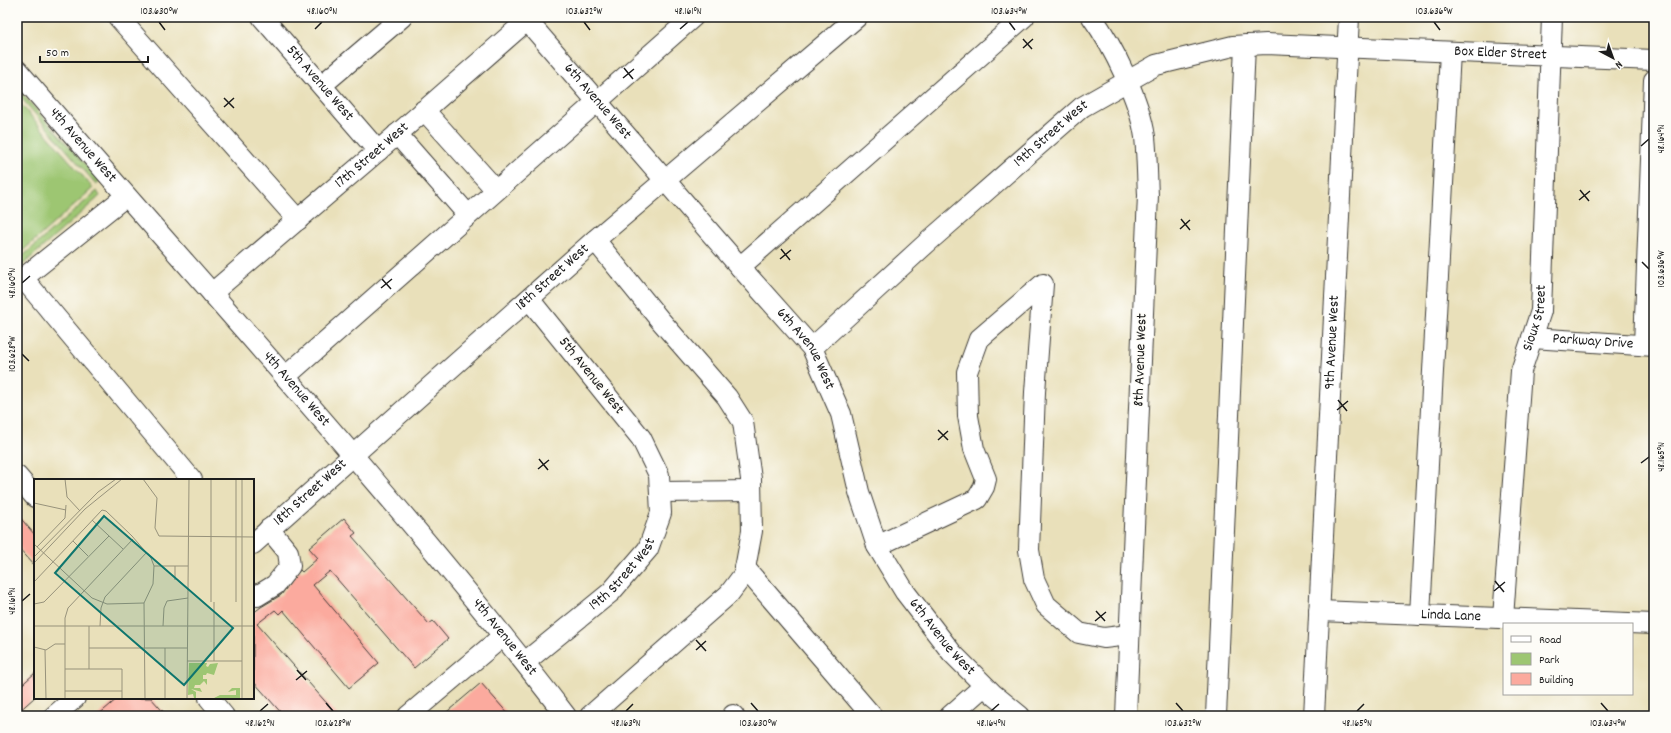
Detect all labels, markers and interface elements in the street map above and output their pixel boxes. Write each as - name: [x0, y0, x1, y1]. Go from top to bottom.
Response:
- text: 103.630°W: [140, 5, 178, 19]
- text: 48.160°N: [307, 5, 337, 19]
- text: 103.632°W: [566, 5, 602, 19]
- text: 48.161°N: [674, 5, 702, 19]
- text: 103.634°W: [991, 5, 1027, 19]
- text: 103.636°W: [1416, 5, 1453, 19]
- scale bar: [40, 38, 148, 64]
- north arrow: [1593, 38, 1633, 78]
- street label: 5th Avenue West: [280, 41, 359, 127]
- street label: Box Elder Street: [1454, 41, 1547, 67]
- text: 50 m: [46, 45, 69, 62]
- text: N: [1611, 56, 1626, 72]
- street label: 6th Avenue West: [558, 59, 637, 145]
- street label: 19th Street West: [1009, 94, 1093, 173]
- street label: 4th Avenue West: [43, 103, 122, 188]
- street label: 17th Street West: [330, 117, 415, 194]
- text: 48.164°N: [1655, 124, 1669, 154]
- street label: 18th Street West: [511, 238, 595, 316]
- text: 103.636°W: [1655, 250, 1669, 287]
- text: 48.160°N: [6, 268, 20, 298]
- street label: Sioux Street: [1517, 284, 1553, 354]
- street label: 9th Avenue West: [1319, 294, 1346, 390]
- street label: 6th Avenue West: [770, 303, 840, 394]
- street label: 8th Avenue West: [1128, 312, 1154, 407]
- street label: Parkway Drive: [1552, 328, 1634, 356]
- street label: 5th Avenue West: [553, 332, 630, 420]
- text: 103.628°W: [6, 336, 20, 372]
- street label: 4th Avenue West: [257, 347, 335, 432]
- text: 48.165°N: [1655, 442, 1669, 472]
- street label: 18th Street West: [269, 454, 353, 532]
- inset map: [34, 479, 254, 699]
- street label: 19th Street West: [584, 535, 662, 617]
- text: 48.161°N: [6, 587, 20, 615]
- street label: 4th Avenue West: [466, 594, 542, 681]
- street label: 6th Avenue West: [903, 594, 980, 681]
- street label: Linda Lane: [1420, 604, 1482, 628]
- legend: [1503, 623, 1633, 695]
- text: Road: [1539, 632, 1561, 649]
- text: Park: [1539, 652, 1560, 669]
- text: Building: [1539, 672, 1574, 689]
- text: 48.162°N: [245, 717, 275, 731]
- text: 103.628°W: [315, 717, 351, 731]
- text: 48.163°N: [611, 717, 641, 731]
- text: 103.630°W: [739, 717, 777, 731]
- text: 48.164°N: [976, 717, 1006, 731]
- text: 103.632°W: [1165, 717, 1201, 731]
- text: 48.165°N: [1342, 717, 1372, 731]
- text: 103.634°W: [1590, 717, 1626, 731]

